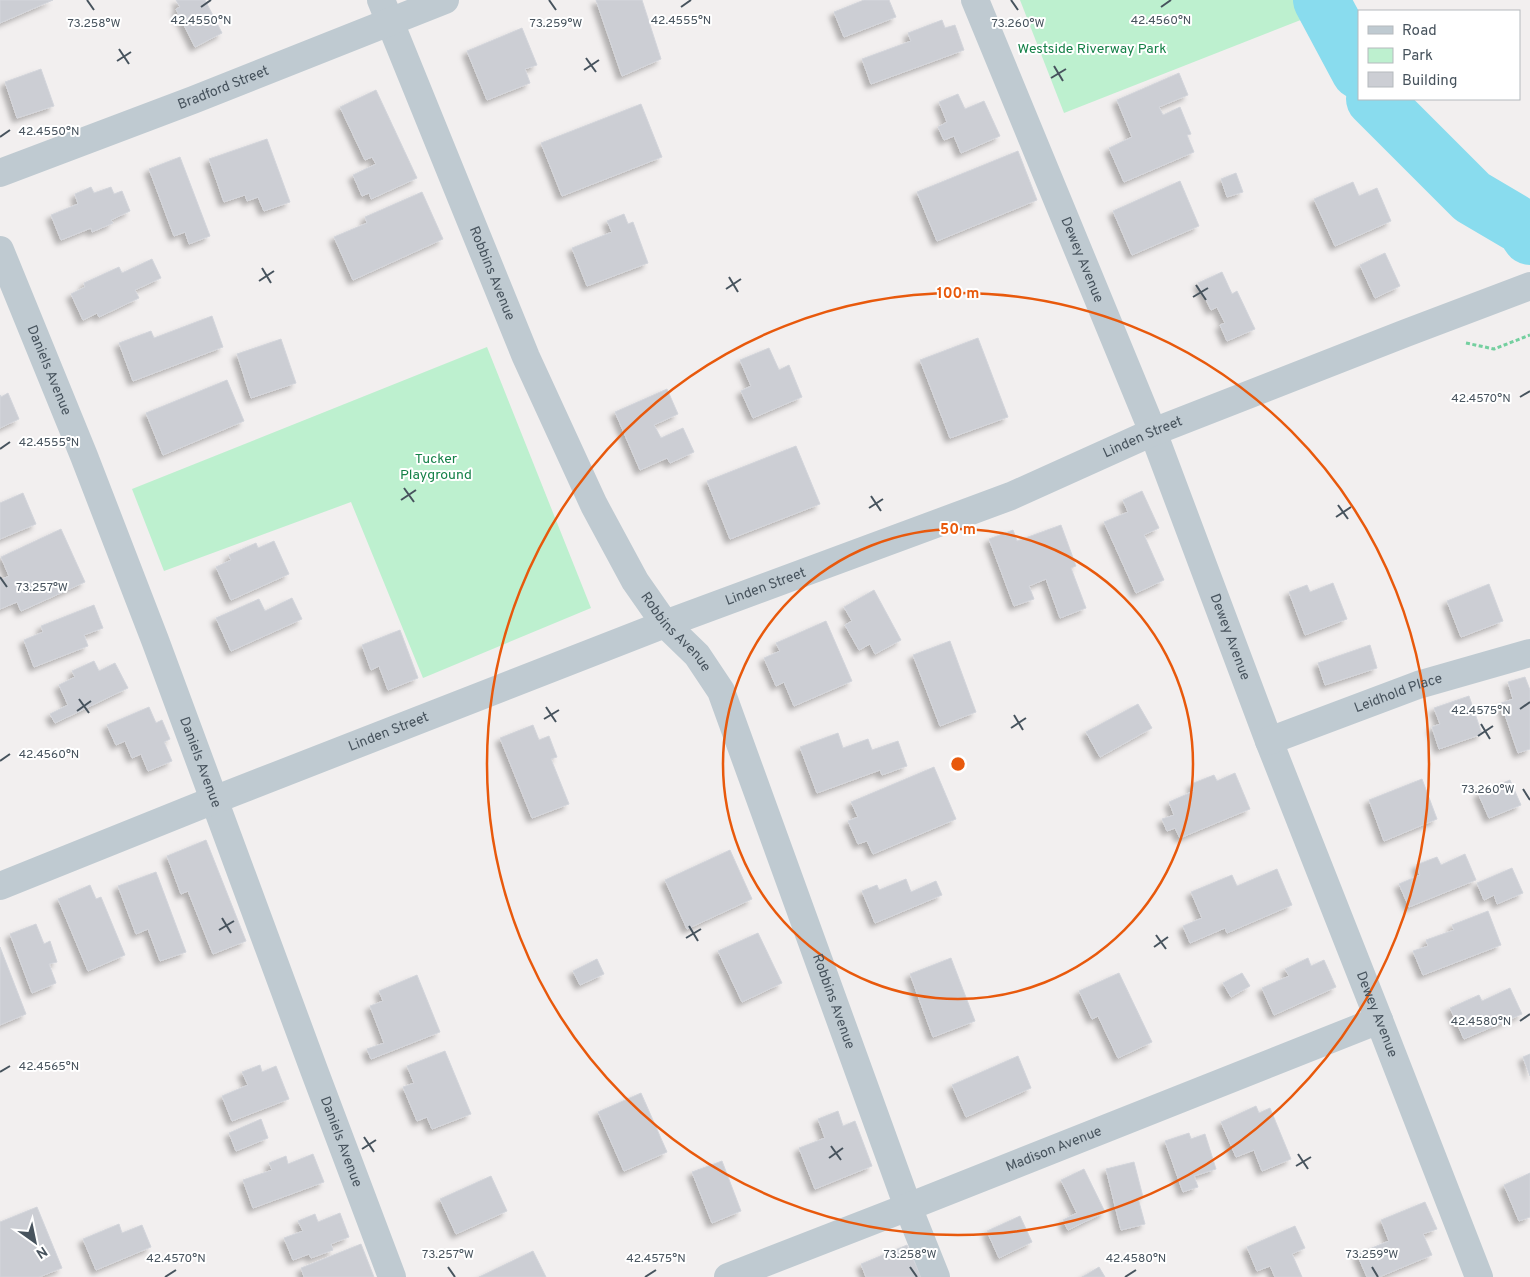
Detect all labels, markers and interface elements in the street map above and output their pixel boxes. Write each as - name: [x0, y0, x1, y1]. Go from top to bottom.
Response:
- legend: [1358, 10, 1520, 100]
- text: 42.4550°N: [171, 13, 231, 29]
- text: 42.4555°N: [651, 13, 711, 29]
- text: 42.4560°N: [1131, 13, 1191, 29]
- text: 73.258°W: [67, 16, 121, 32]
- text: 73.259°W: [530, 16, 582, 32]
- text: 73.260°W: [991, 16, 1045, 32]
- text: Road: [1402, 22, 1437, 41]
- park label: Westside Riverway Park: [1017, 41, 1167, 58]
- text: Park: [1402, 47, 1433, 66]
- street label: Bradford Street: [175, 62, 271, 114]
- text: Building: [1402, 72, 1457, 91]
- text: 42.4550°N: [19, 124, 79, 140]
- street label: Dewey Avenue: [1057, 215, 1107, 305]
- street label: Robbins Avenue: [465, 224, 519, 323]
- text: 100 m: [937, 285, 979, 304]
- street label: Daniels Avenue: [23, 323, 75, 418]
- text: 42.4570°N: [1451, 391, 1511, 407]
- street label: Linden Street: [1100, 413, 1185, 462]
- text: 42.4555°N: [19, 435, 79, 451]
- park label: Tucker Playground: [400, 451, 472, 484]
- text: 50 m: [940, 521, 976, 540]
- street label: Linden Street: [723, 564, 808, 609]
- text: 73.257°W: [16, 580, 68, 596]
- street label: Robbins Avenue: [637, 589, 714, 675]
- street label: Dewey Avenue: [1206, 591, 1254, 683]
- street label: Leidhold Place: [1352, 670, 1444, 717]
- text: 42.4575°N: [1451, 703, 1511, 719]
- street label: Linden Street: [346, 709, 431, 755]
- street label: Daniels Avenue: [176, 714, 225, 810]
- text: 42.4560°N: [19, 747, 79, 763]
- centre of rings: [949, 755, 967, 773]
- text: 73.260°W: [1461, 782, 1515, 798]
- street label: Robbins Avenue: [808, 951, 859, 1051]
- street label: Dewey Avenue: [1352, 969, 1401, 1060]
- text: 42.4580°N: [1451, 1014, 1511, 1030]
- text: 42.4565°N: [19, 1059, 79, 1075]
- street label: Daniels Avenue: [316, 1094, 366, 1190]
- street label: Madison Avenue: [1003, 1122, 1104, 1176]
- north arrow: [10, 1217, 60, 1267]
- text: N: [32, 1242, 50, 1262]
- text: 73.257°W: [422, 1247, 474, 1263]
- text: 73.258°W: [883, 1247, 937, 1263]
- text: 73.259°W: [1346, 1247, 1398, 1263]
- text: 42.4570°N: [146, 1251, 206, 1267]
- text: 42.4575°N: [626, 1251, 686, 1267]
- text: 42.4580°N: [1106, 1251, 1166, 1267]

